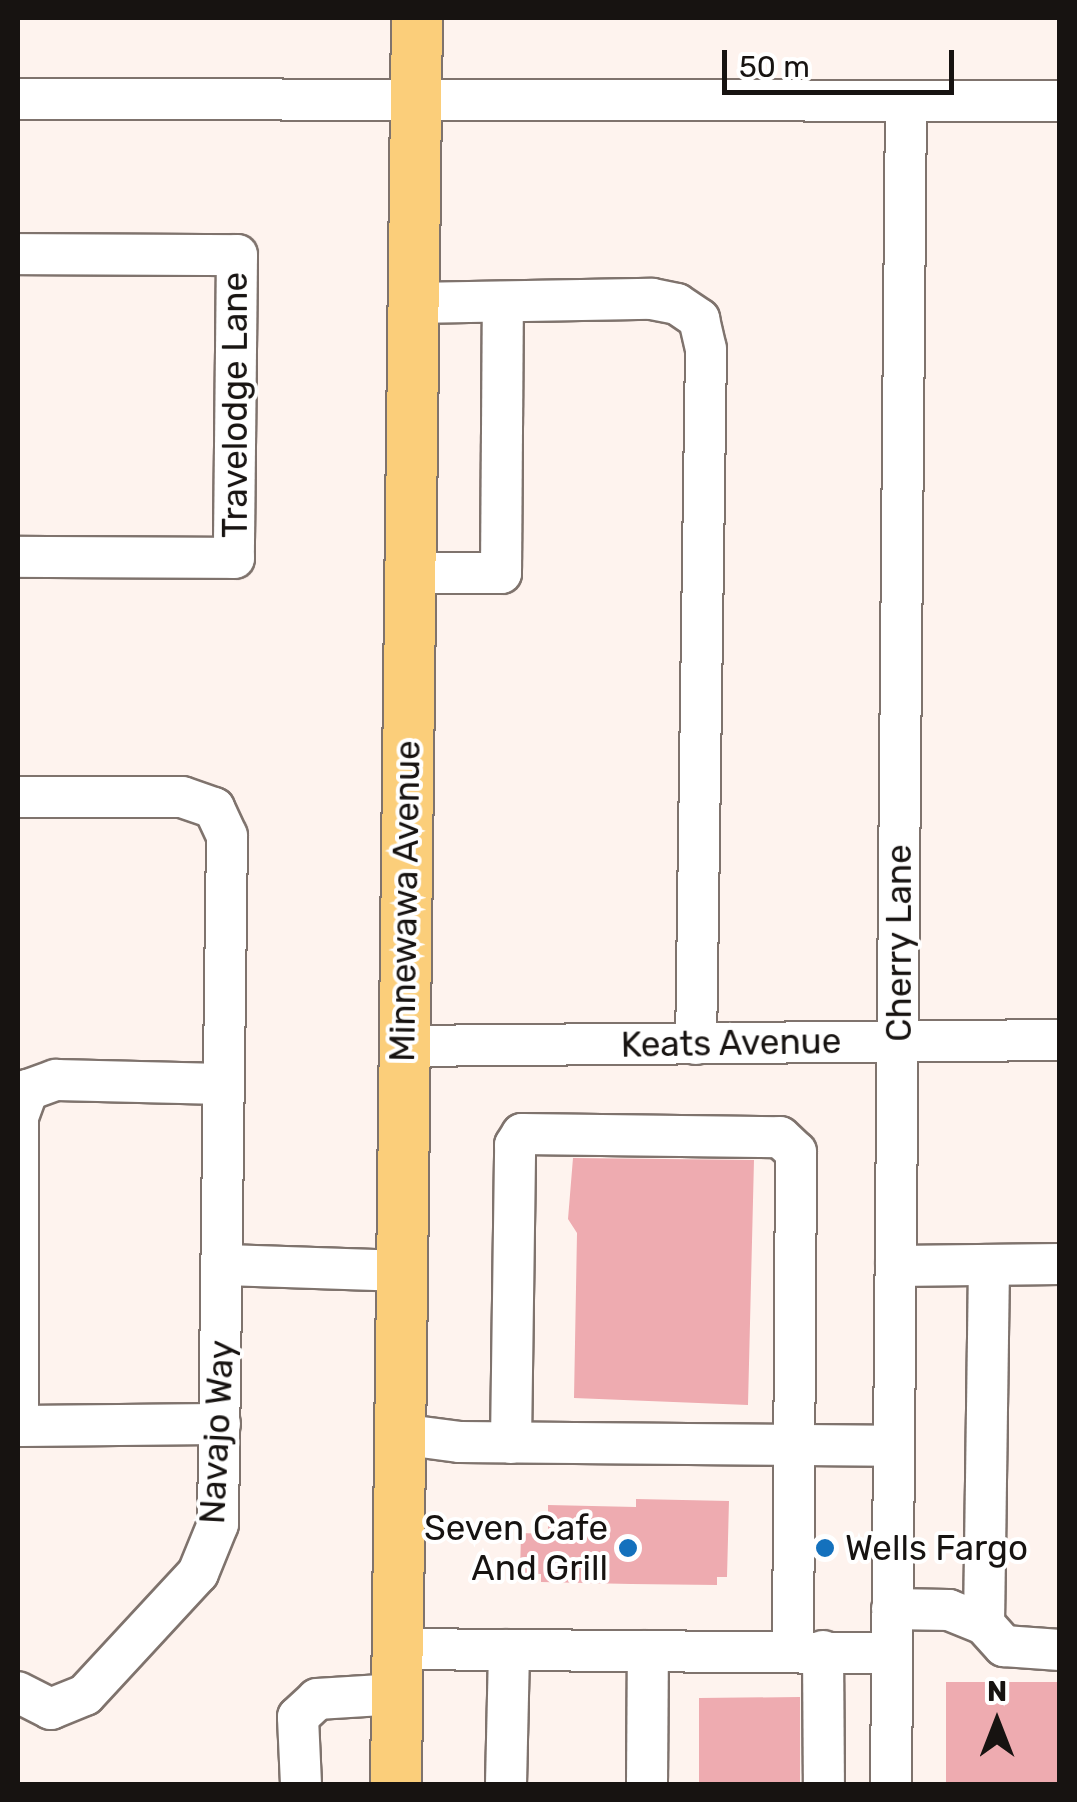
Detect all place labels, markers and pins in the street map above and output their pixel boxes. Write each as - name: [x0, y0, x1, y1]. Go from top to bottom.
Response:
- place label: Seven Cafe And Grill: [424, 1507, 608, 1589]
- place label: Wells Fargo: [845, 1527, 1028, 1569]
- marker: Seven Cafe And Grill: [617, 1537, 639, 1559]
- marker: Wells Fargo: [814, 1537, 836, 1559]

